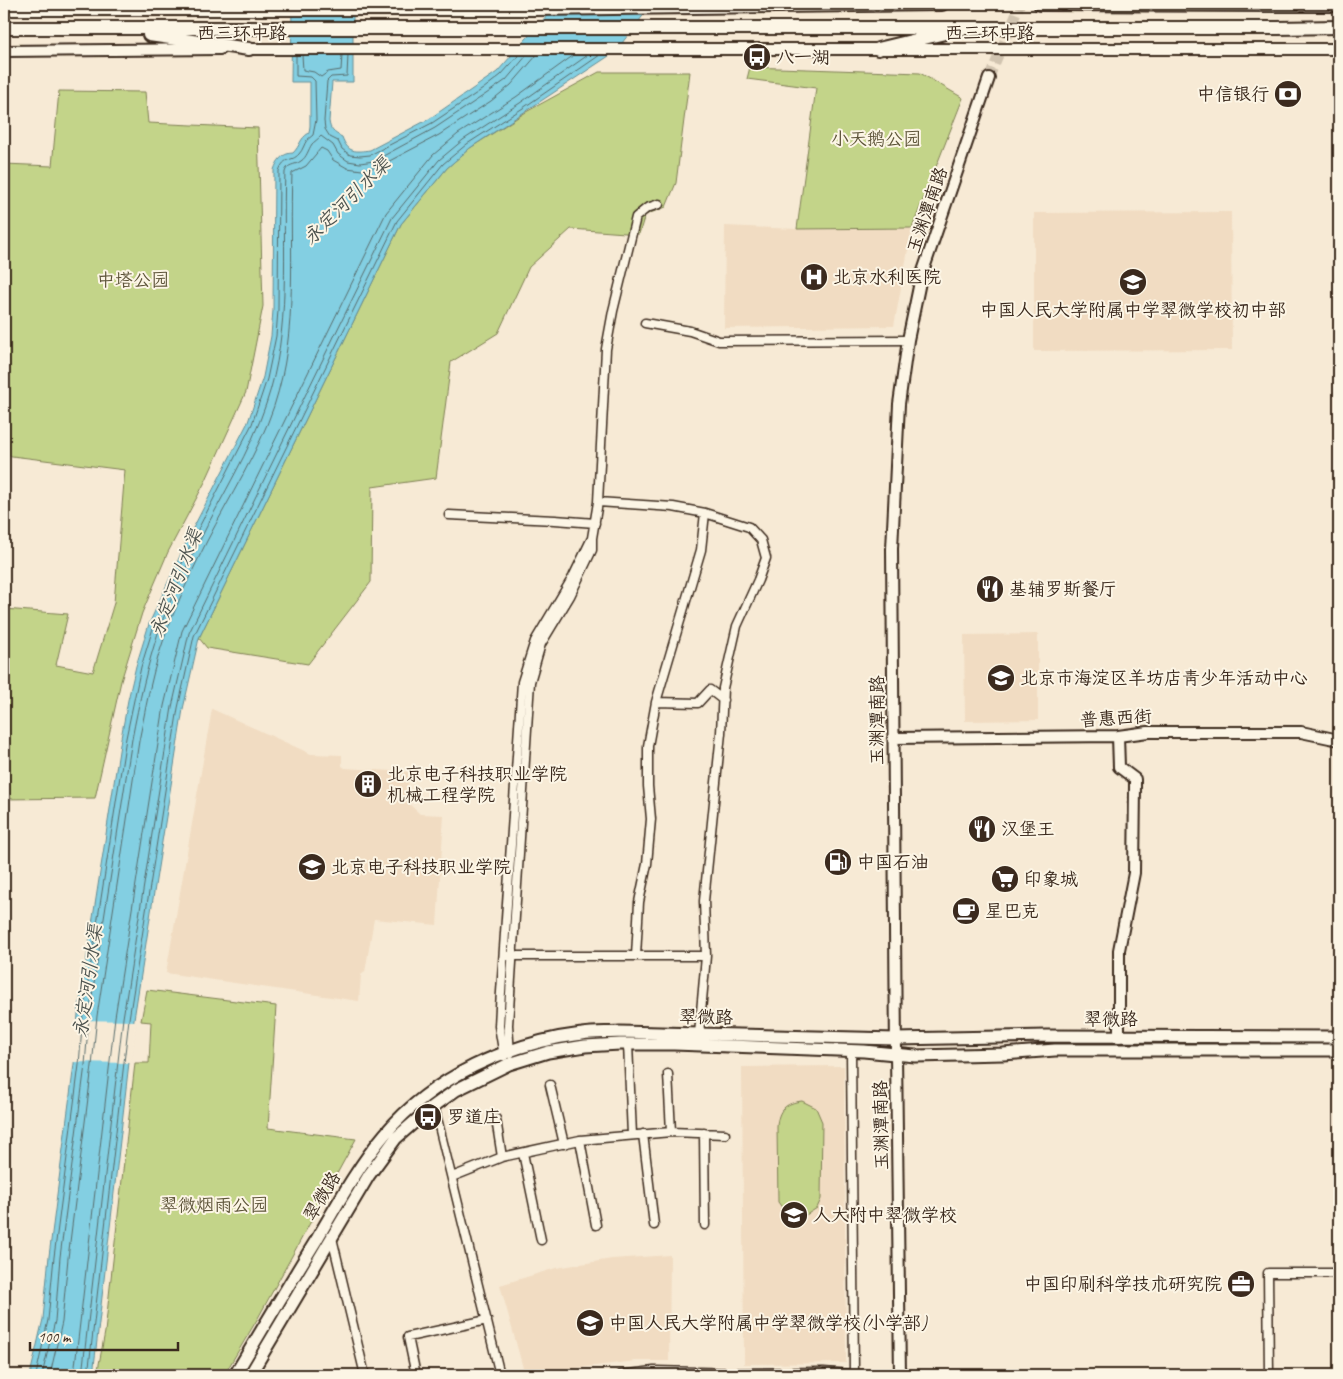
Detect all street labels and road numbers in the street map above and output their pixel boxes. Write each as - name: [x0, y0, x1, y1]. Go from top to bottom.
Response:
- street label: 西三环中路: [197, 22, 287, 44]
- street label: 西三环中路: [945, 22, 1035, 44]
- street label: 玉渊潭南路: [902, 164, 952, 256]
- street label: 玉渊潭南路: [866, 675, 888, 765]
- street label: 普惠西街: [1079, 705, 1153, 731]
- street label: 翠微路: [679, 1006, 733, 1028]
- street label: 翠微路: [1084, 1008, 1138, 1030]
- street label: 玉渊潭南路: [869, 1080, 893, 1170]
- street label: 翠微路: [299, 1167, 345, 1225]

